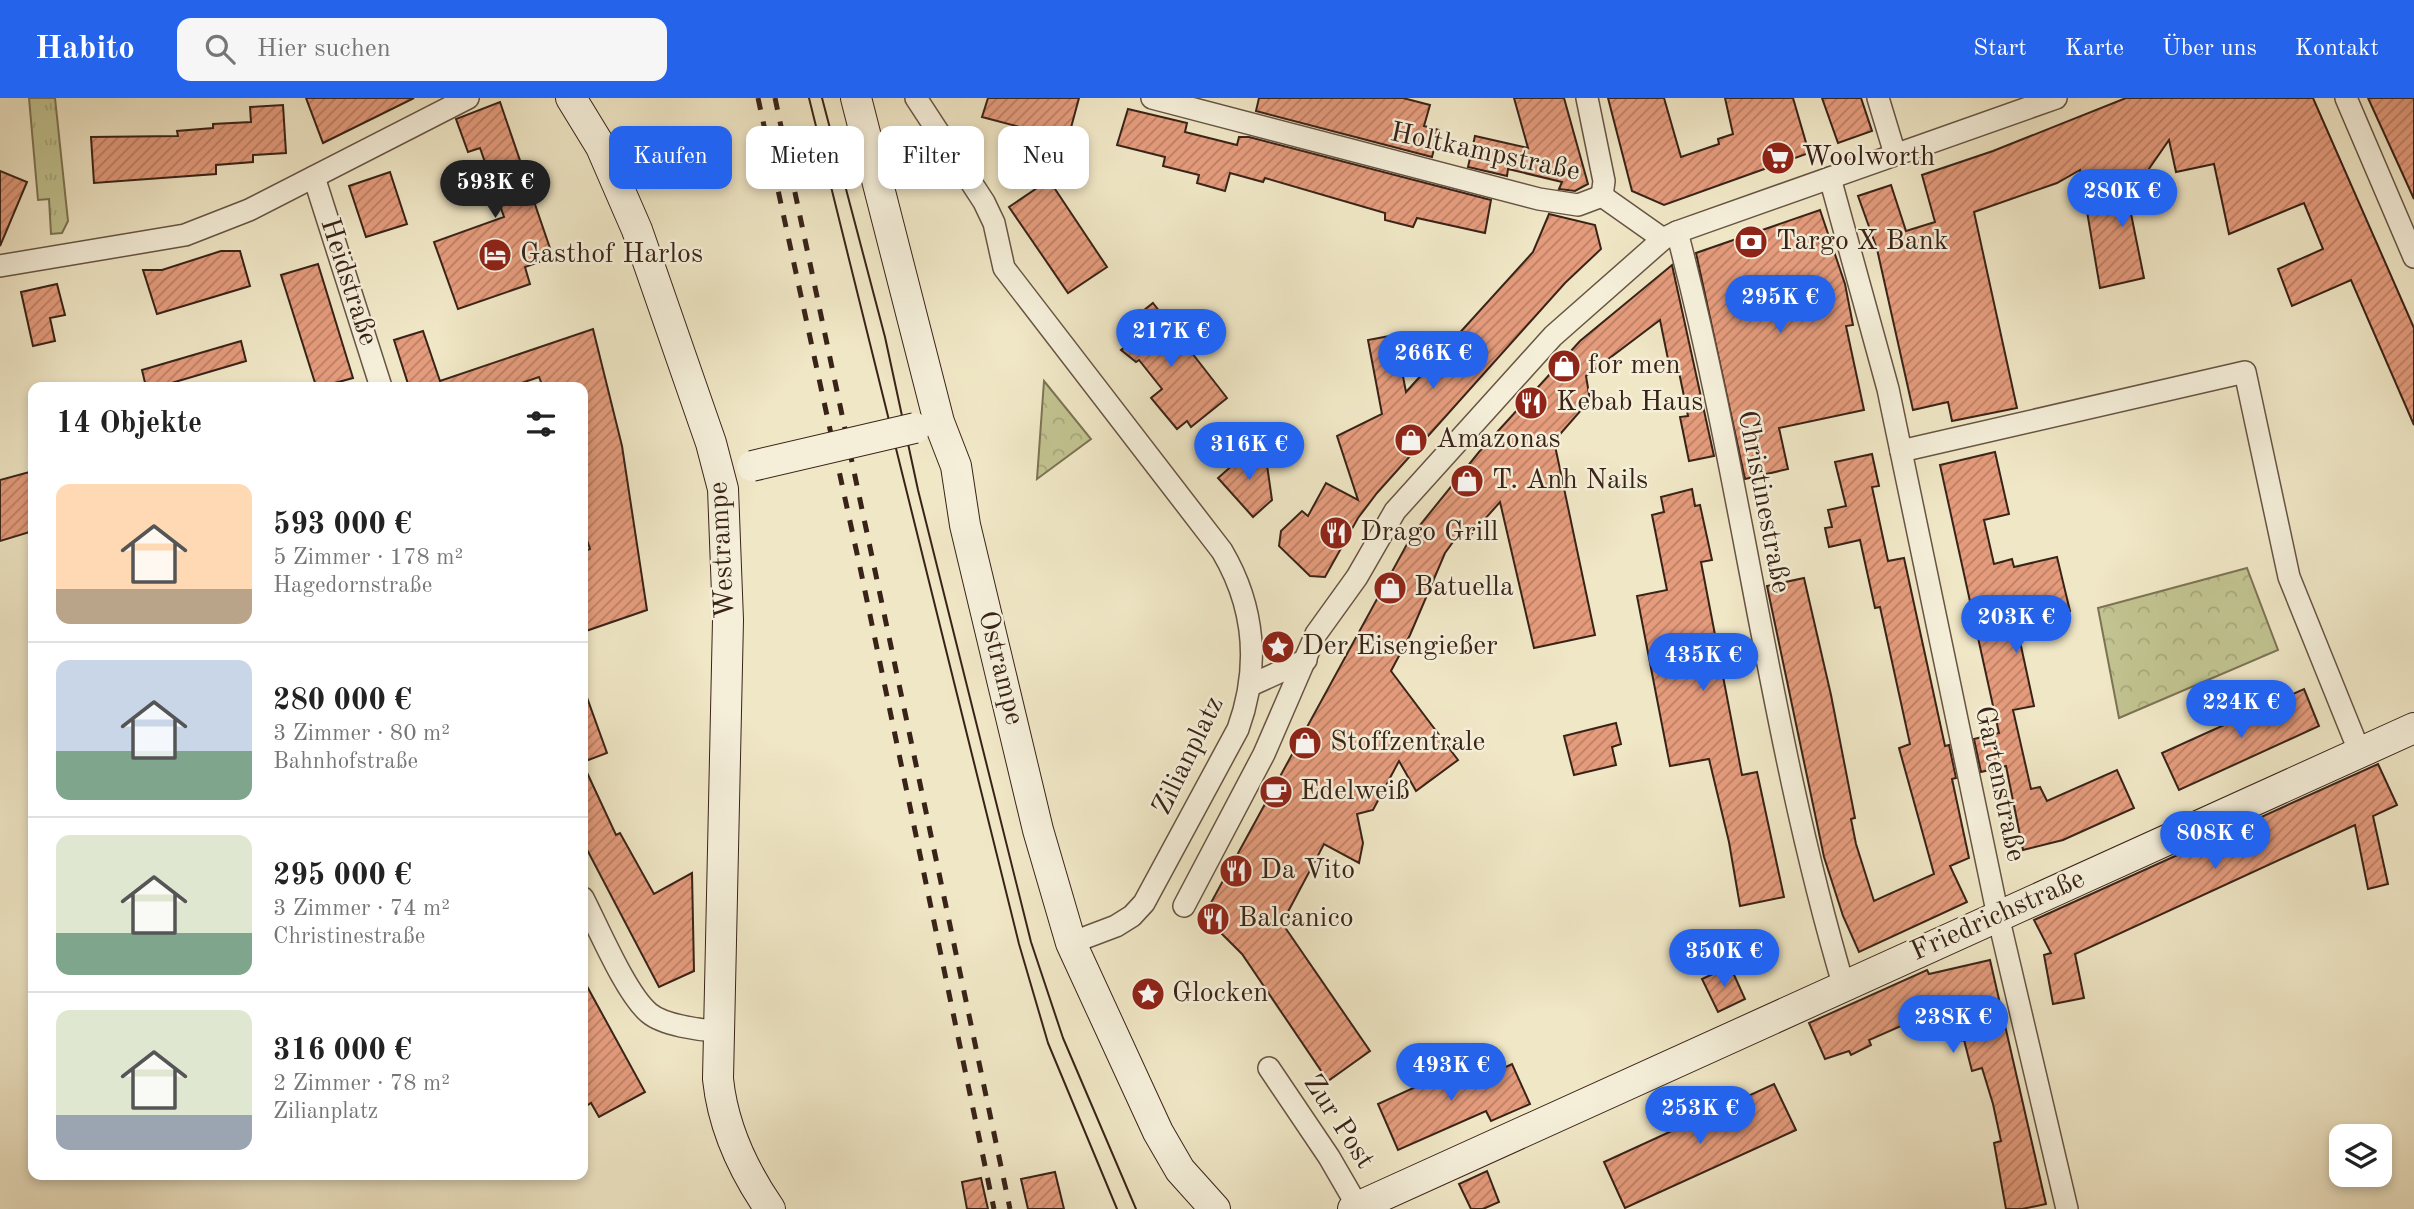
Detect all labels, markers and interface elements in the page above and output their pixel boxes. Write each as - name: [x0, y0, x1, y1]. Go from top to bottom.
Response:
- search box: [177, 18, 667, 81]
- icon: search: [201, 30, 239, 68]
- text: Habito: [35, 33, 135, 66]
- text: Hier suchen: [257, 36, 391, 62]
- text: Start: [1973, 37, 2027, 61]
- text: Karte: [2065, 37, 2124, 61]
- text: Über uns: [2162, 37, 2257, 61]
- text: Kontakt: [2295, 37, 2379, 61]
- street label: Holtkampstraße: [1388, 119, 1582, 187]
- chip: Kaufen: [609, 126, 732, 189]
- chip: Mieten: [746, 126, 864, 189]
- chip: Filter: [878, 126, 984, 189]
- chip: Neu: [998, 126, 1089, 189]
- supermarket icon: Woolworth: [1759, 139, 1797, 177]
- place label: Woolworth: [1802, 144, 1935, 172]
- pin: 593K €: [438, 160, 552, 220]
- pin: 280K €: [2065, 170, 2179, 229]
- text: 593K €: [456, 171, 534, 194]
- text: 280K €: [2083, 180, 2161, 203]
- street label: Heidstraße: [314, 215, 382, 349]
- bank icon: Targo X Bank: [1732, 223, 1770, 261]
- place label: Targo X Bank: [1776, 228, 1948, 256]
- hotel icon: Gasthof Harlos: [476, 236, 514, 274]
- place label: Gasthof Harlos: [520, 241, 703, 269]
- pin: 295K €: [1723, 275, 1837, 335]
- text: 295K €: [1741, 286, 1819, 309]
- pin: 217K €: [1114, 310, 1228, 369]
- text: 217K €: [1132, 320, 1210, 343]
- pin: 266K €: [1376, 331, 1490, 391]
- text: 266K €: [1394, 342, 1472, 365]
- shop icon: for men: [1545, 347, 1583, 385]
- place label: for men: [1588, 352, 1681, 380]
- restaurant icon: Kebab Haus: [1512, 384, 1550, 422]
- place label: Kebab Haus: [1556, 389, 1703, 417]
- icon: filters: [522, 405, 560, 443]
- street label: Christinestraße: [1732, 408, 1794, 596]
- text: 14 Objekte: [56, 409, 202, 439]
- shop icon: Amazonas: [1392, 421, 1430, 459]
- pin: 316K €: [1192, 422, 1306, 482]
- place label: Amazonas: [1436, 426, 1561, 454]
- text: 316K €: [1210, 433, 1288, 456]
- shop icon: T. Anh Nails: [1448, 462, 1486, 500]
- place label: T. Anh Nails: [1492, 467, 1648, 495]
- street label: Westrampe: [705, 481, 741, 619]
- text: 593 000 €: [273, 510, 412, 540]
- icon: home: [112, 512, 196, 596]
- restaurant icon: Drago Grill: [1317, 514, 1355, 552]
- place label: Drago Grill: [1360, 519, 1498, 547]
- text: 5 Zimmer · 178 m²: [273, 546, 463, 569]
- shop icon: Batuella: [1371, 569, 1409, 607]
- text: Hagedornstraße: [273, 574, 432, 597]
- place label: Batuella: [1414, 574, 1514, 602]
- pin: 203K €: [1959, 596, 2073, 655]
- text: 203K €: [1977, 606, 2055, 629]
- street label: Ostrampe: [972, 608, 1028, 728]
- place icon: Der Eisengießer: [1259, 628, 1297, 666]
- place label: Der Eisengießer: [1302, 633, 1498, 661]
- pin: 435K €: [1646, 634, 1760, 693]
- text: 435K €: [1664, 644, 1742, 667]
- pin: 224K €: [2184, 680, 2298, 740]
- text: 280 000 €: [273, 686, 412, 716]
- icon: home: [112, 688, 196, 772]
- text: 224K €: [2202, 691, 2280, 714]
- street label: Zilianplatz: [1148, 692, 1230, 820]
- street label: Gartenstraße: [1969, 704, 2029, 864]
- text: 3 Zimmer · 80 m²: [273, 722, 450, 745]
- shop icon: Stoffzentrale: [1286, 724, 1324, 762]
- place label: Stoffzentrale: [1330, 729, 1485, 757]
- text: Bahnhofstraße: [273, 750, 418, 773]
- cafe icon: Edelweiß: [1257, 773, 1295, 811]
- place label: Edelweiß: [1300, 778, 1410, 806]
- pin: 808K €: [2158, 812, 2272, 871]
- text: 808K €: [2176, 822, 2254, 845]
- restaurant icon: Da Vito: [1217, 852, 1255, 890]
- place label: Da Vito: [1260, 857, 1355, 885]
- text: 295 000 €: [273, 861, 412, 891]
- icon: home: [112, 863, 196, 947]
- street label: Friedrichstraße: [1907, 865, 2089, 967]
- text: 3 Zimmer · 74 m²: [273, 897, 450, 920]
- restaurant icon: Balcanico: [1194, 900, 1232, 938]
- place label: Balcanico: [1238, 905, 1354, 933]
- text: Christinestraße: [273, 925, 425, 948]
- pin: 350K €: [1667, 930, 1781, 989]
- text: 350K €: [1685, 940, 1763, 963]
- place icon: Glocken: [1129, 975, 1167, 1013]
- place label: Glocken: [1172, 980, 1268, 1008]
- pin: 238K €: [1896, 996, 2010, 1055]
- text: 238K €: [1914, 1006, 1992, 1029]
- text: 316 000 €: [273, 1036, 412, 1066]
- icon: home: [112, 1038, 196, 1122]
- pin: 493K €: [1394, 1044, 1508, 1103]
- text: 493K €: [1412, 1054, 1490, 1077]
- street label: Zur Post: [1297, 1070, 1379, 1174]
- text: 2 Zimmer · 78 m²: [273, 1072, 450, 1095]
- pin: 253K €: [1643, 1086, 1757, 1146]
- text: 253K €: [1661, 1097, 1739, 1120]
- text: Zilianplatz: [273, 1100, 378, 1123]
- map controls: [2329, 1124, 2392, 1187]
- button: layers: [2329, 1124, 2392, 1187]

